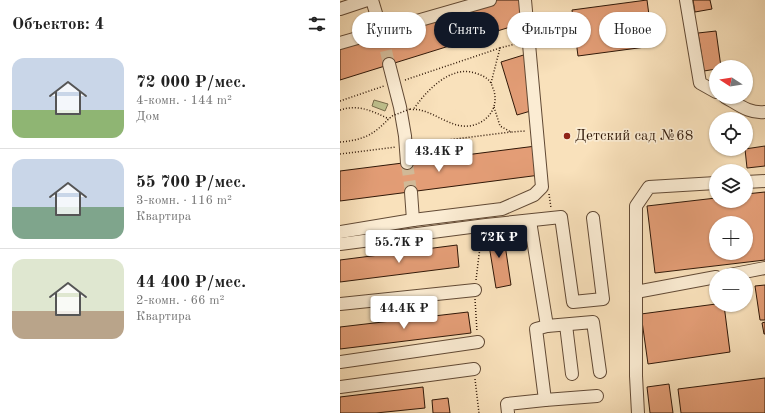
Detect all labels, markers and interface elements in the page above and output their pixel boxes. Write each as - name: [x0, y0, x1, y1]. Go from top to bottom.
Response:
- chip: Купить: [352, 12, 426, 48]
- chip: Снять: [434, 12, 499, 48]
- chip: Фильтры: [507, 12, 591, 48]
- chip: Новое: [599, 12, 666, 48]
- icon: filters: [306, 13, 328, 35]
- text: Объектов: 4: [12, 16, 104, 33]
- north arrow: [709, 60, 753, 104]
- map controls: [709, 60, 753, 312]
- icon: home: [44, 74, 92, 122]
- text: 72 000 ₽/мес.: [136, 74, 246, 91]
- text: 4-комн. · 144 m²: [136, 94, 232, 107]
- text: Дом: [136, 110, 160, 123]
- button: locate: [709, 112, 753, 156]
- place label: Детский сад №68: [575, 129, 693, 144]
- marker: Детский сад №68: [562, 131, 572, 141]
- pin: 43.4K ₽: [402, 139, 476, 173]
- text: 43.4K ₽: [414, 145, 464, 158]
- button: layers: [709, 164, 753, 208]
- text: 55 700 ₽/мес.: [136, 174, 246, 191]
- icon: home: [44, 175, 92, 223]
- text: 3-комн. · 116 m²: [136, 194, 232, 207]
- text: Квартира: [136, 210, 191, 223]
- button: +: [709, 216, 753, 260]
- pin: 72K ₽: [471, 225, 527, 259]
- pin: 55.7K ₽: [362, 230, 436, 264]
- text: 72K ₽: [480, 231, 518, 244]
- text: 55.7K ₽: [374, 236, 424, 249]
- button: −: [709, 268, 753, 312]
- text: 44 400 ₽/мес.: [136, 274, 246, 291]
- icon: home: [44, 275, 92, 323]
- text: 2-комн. · 66 m²: [136, 294, 224, 307]
- pin: 44.4K ₽: [367, 296, 441, 330]
- text: 44.4K ₽: [379, 302, 429, 315]
- text: Квартира: [136, 310, 191, 323]

